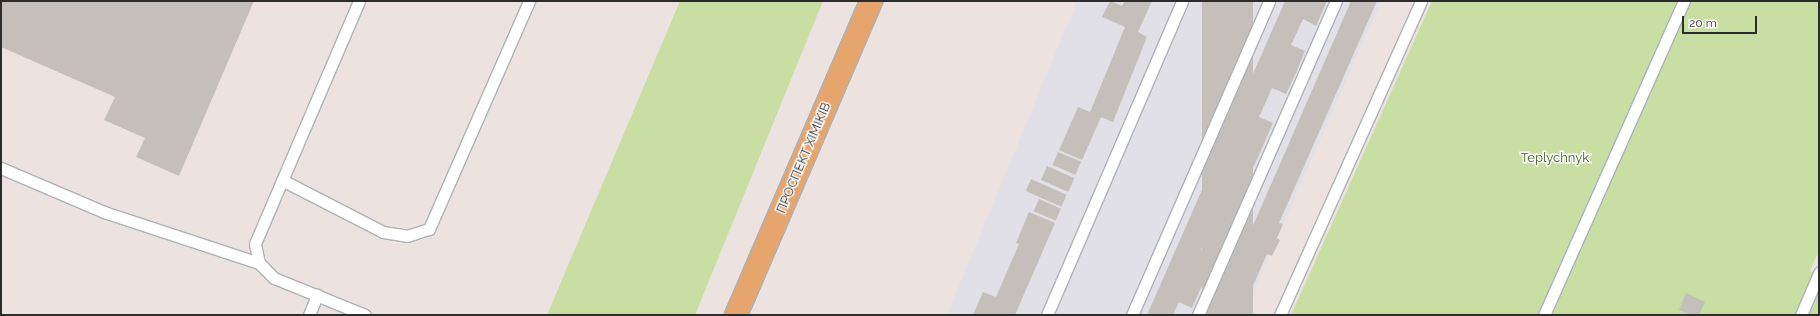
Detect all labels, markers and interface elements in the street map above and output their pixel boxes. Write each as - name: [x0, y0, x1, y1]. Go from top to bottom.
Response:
- scale bar: [1684, 8, 1759, 34]
- text: 20 m: [1689, 16, 1717, 30]
- street label: ПРОСПЕКТ ХІМІКІВ: [774, 100, 834, 216]
- park label: Teplychnyk: [1521, 150, 1589, 166]

